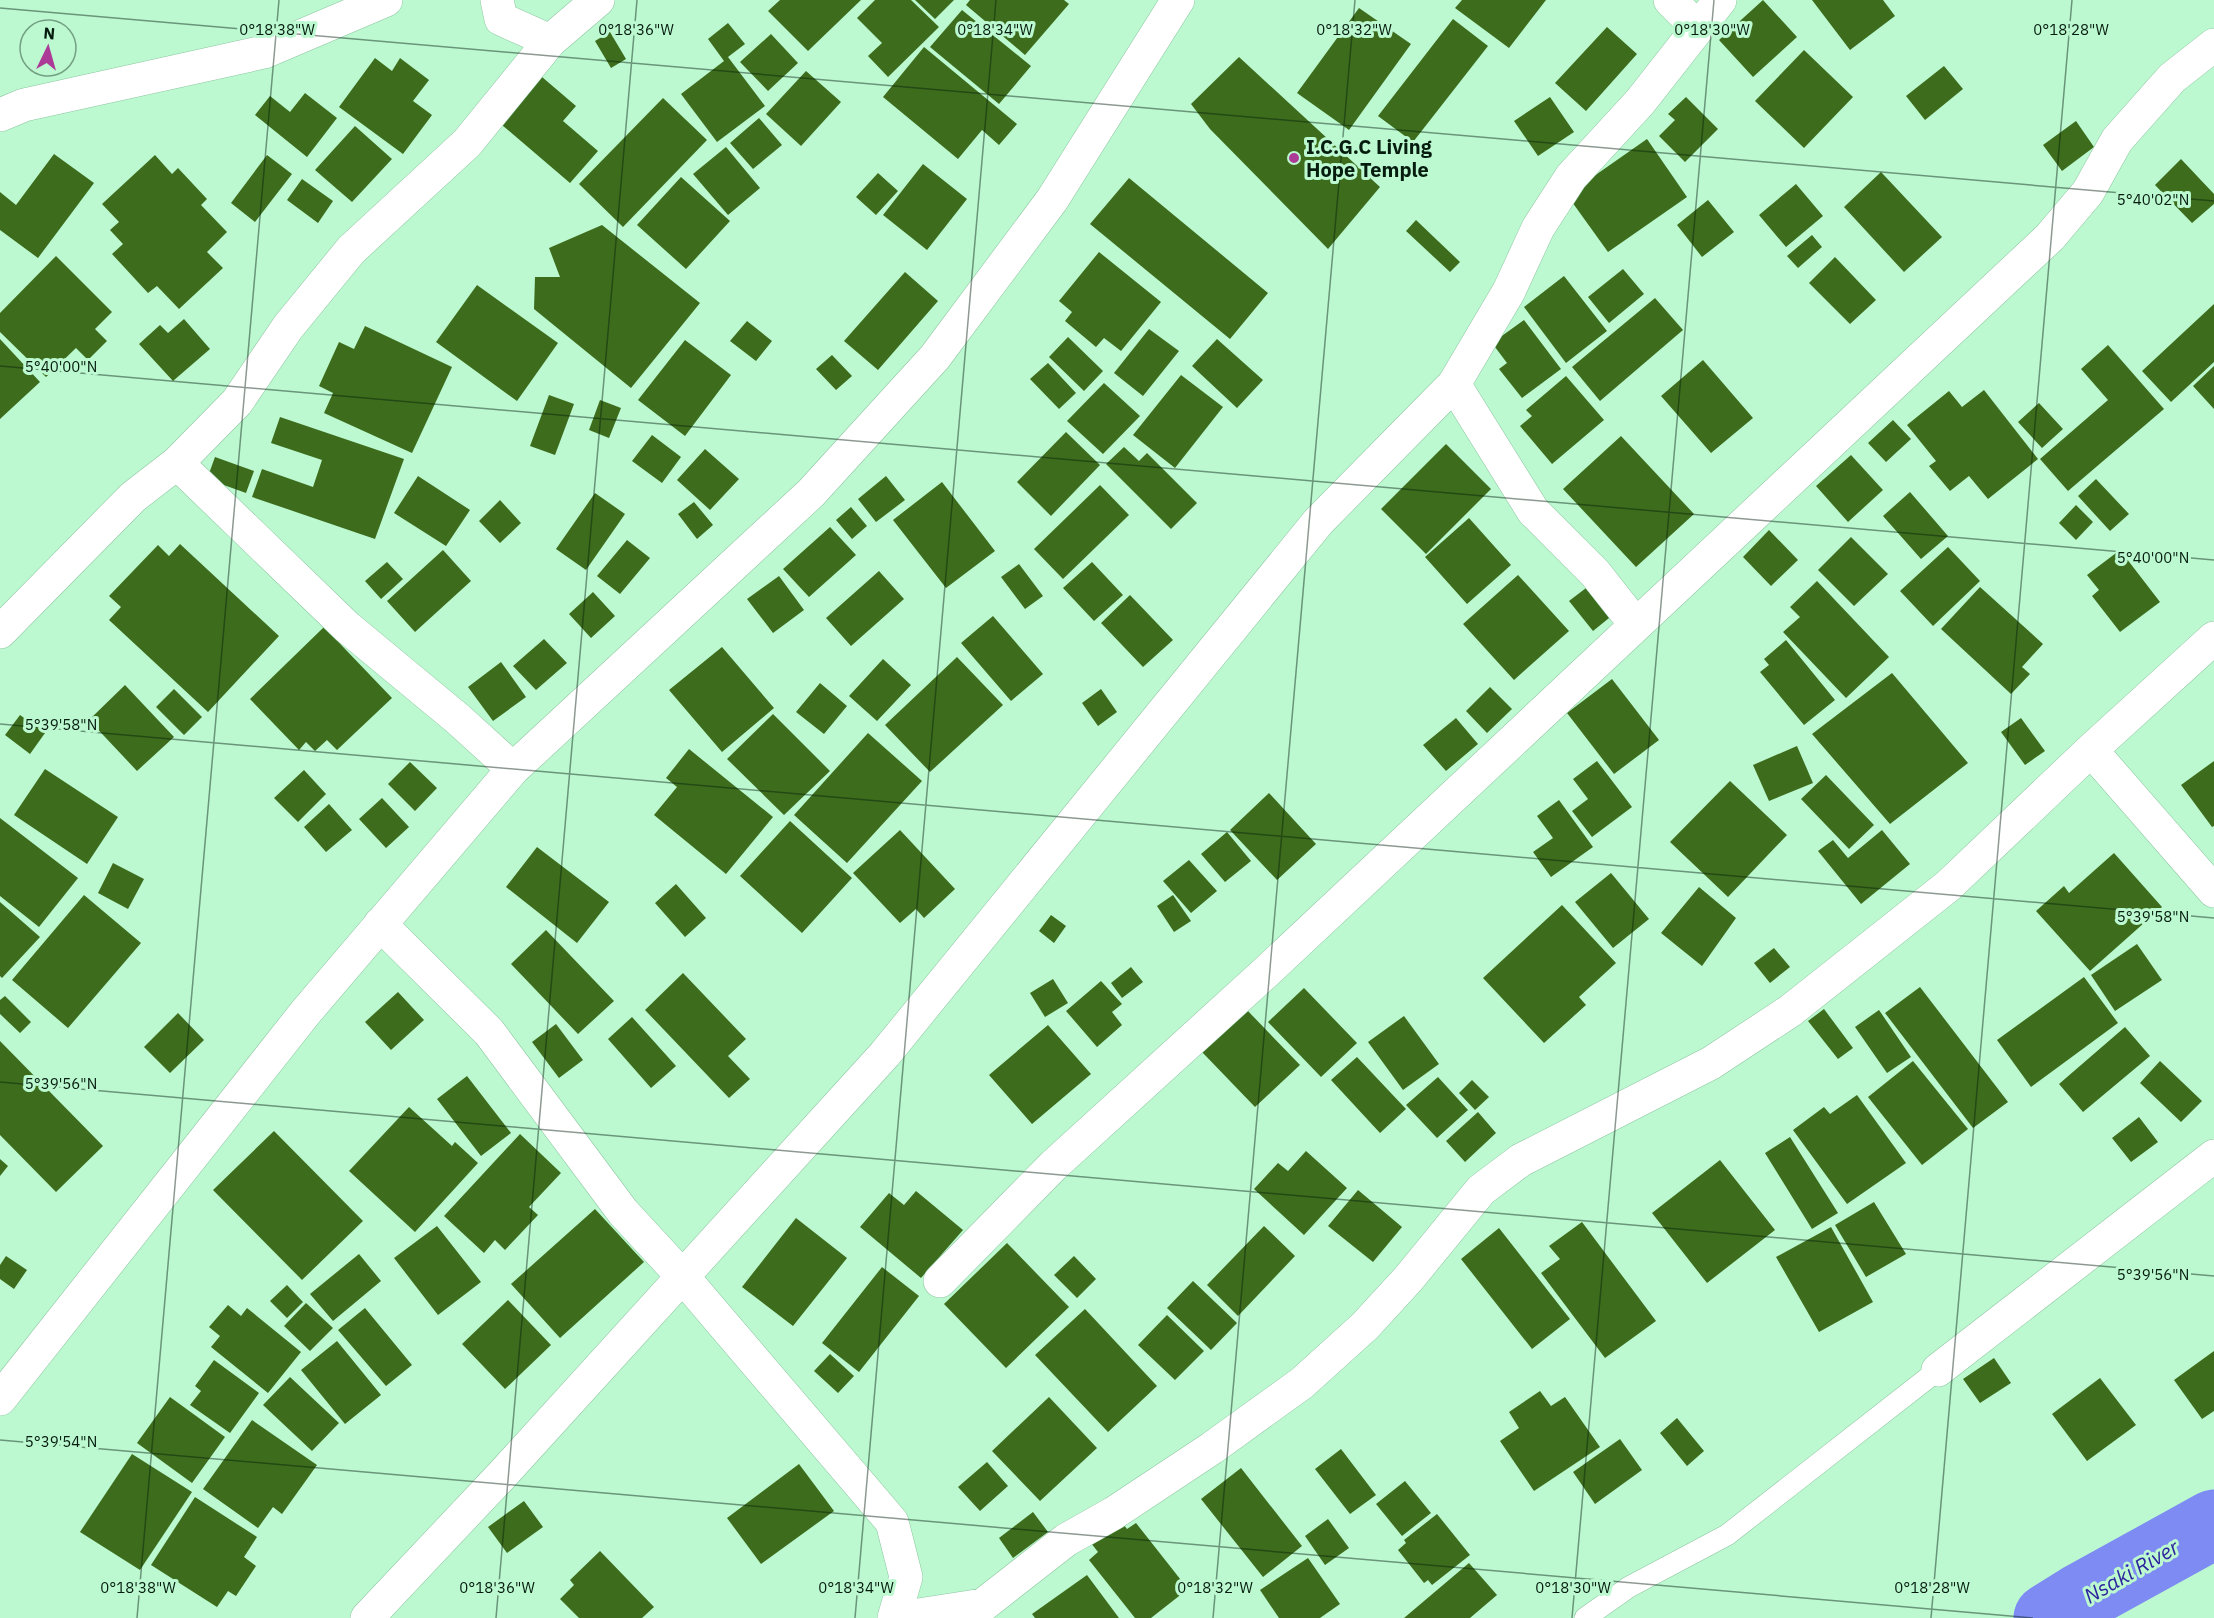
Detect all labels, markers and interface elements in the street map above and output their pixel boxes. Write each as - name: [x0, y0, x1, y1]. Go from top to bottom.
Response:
- north arrow: [18, 18, 78, 78]
- text: 0°18'38"W: [239, 20, 315, 39]
- text: 0°18'36"W: [598, 20, 674, 39]
- text: 0°18'34"W: [957, 20, 1033, 39]
- text: 0°18'32"W: [1316, 20, 1392, 39]
- text: 0°18'30"W: [1674, 20, 1750, 39]
- text: 0°18'28"W: [2033, 20, 2109, 39]
- text: N: [43, 23, 56, 44]
- place label: I.C.G.C Living Hope Temple: [1306, 133, 1433, 183]
- marker: I.C.G.C Living Hope Temple: [1287, 151, 1301, 165]
- text: 5°40'02"N: [2117, 190, 2189, 209]
- text: 5°40'00"N: [25, 357, 97, 376]
- text: 5°40'00"N: [2117, 548, 2189, 567]
- text: 5°39'58"N: [25, 715, 97, 734]
- text: 5°39'58"N: [2117, 907, 2189, 926]
- text: 5°39'56"N: [25, 1074, 97, 1093]
- text: 5°39'56"N: [2117, 1265, 2189, 1284]
- text: 5°39'54"N: [25, 1432, 97, 1451]
- water label: Nsaki River: [2079, 1532, 2185, 1609]
- text: 0°18'38"W: [100, 1578, 176, 1597]
- text: 0°18'36"W: [459, 1578, 535, 1597]
- text: 0°18'34"W: [818, 1578, 894, 1597]
- text: 0°18'32"W: [1177, 1578, 1253, 1597]
- text: 0°18'30"W: [1535, 1578, 1611, 1597]
- text: 0°18'28"W: [1894, 1578, 1970, 1597]

